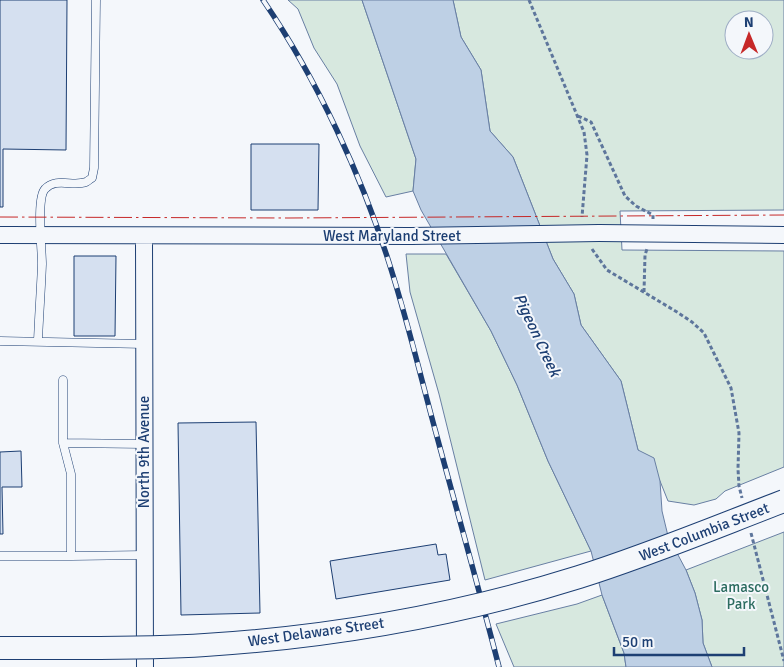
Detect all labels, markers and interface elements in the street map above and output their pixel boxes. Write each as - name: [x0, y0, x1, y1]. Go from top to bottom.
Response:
- north arrow: [724, 10, 774, 60]
- text: N: [744, 14, 754, 31]
- street label: West Maryland Street: [323, 227, 461, 245]
- water label: Pigeon Creek: [509, 290, 566, 382]
- street label: North 9th Avenue: [135, 396, 153, 508]
- street label: West Columbia Street: [636, 499, 772, 565]
- park label: Lamasco Park: [713, 578, 769, 613]
- street label: West Delaware Street: [247, 614, 385, 650]
- scale bar: [614, 624, 744, 656]
- text: 50 m: [622, 633, 653, 651]

